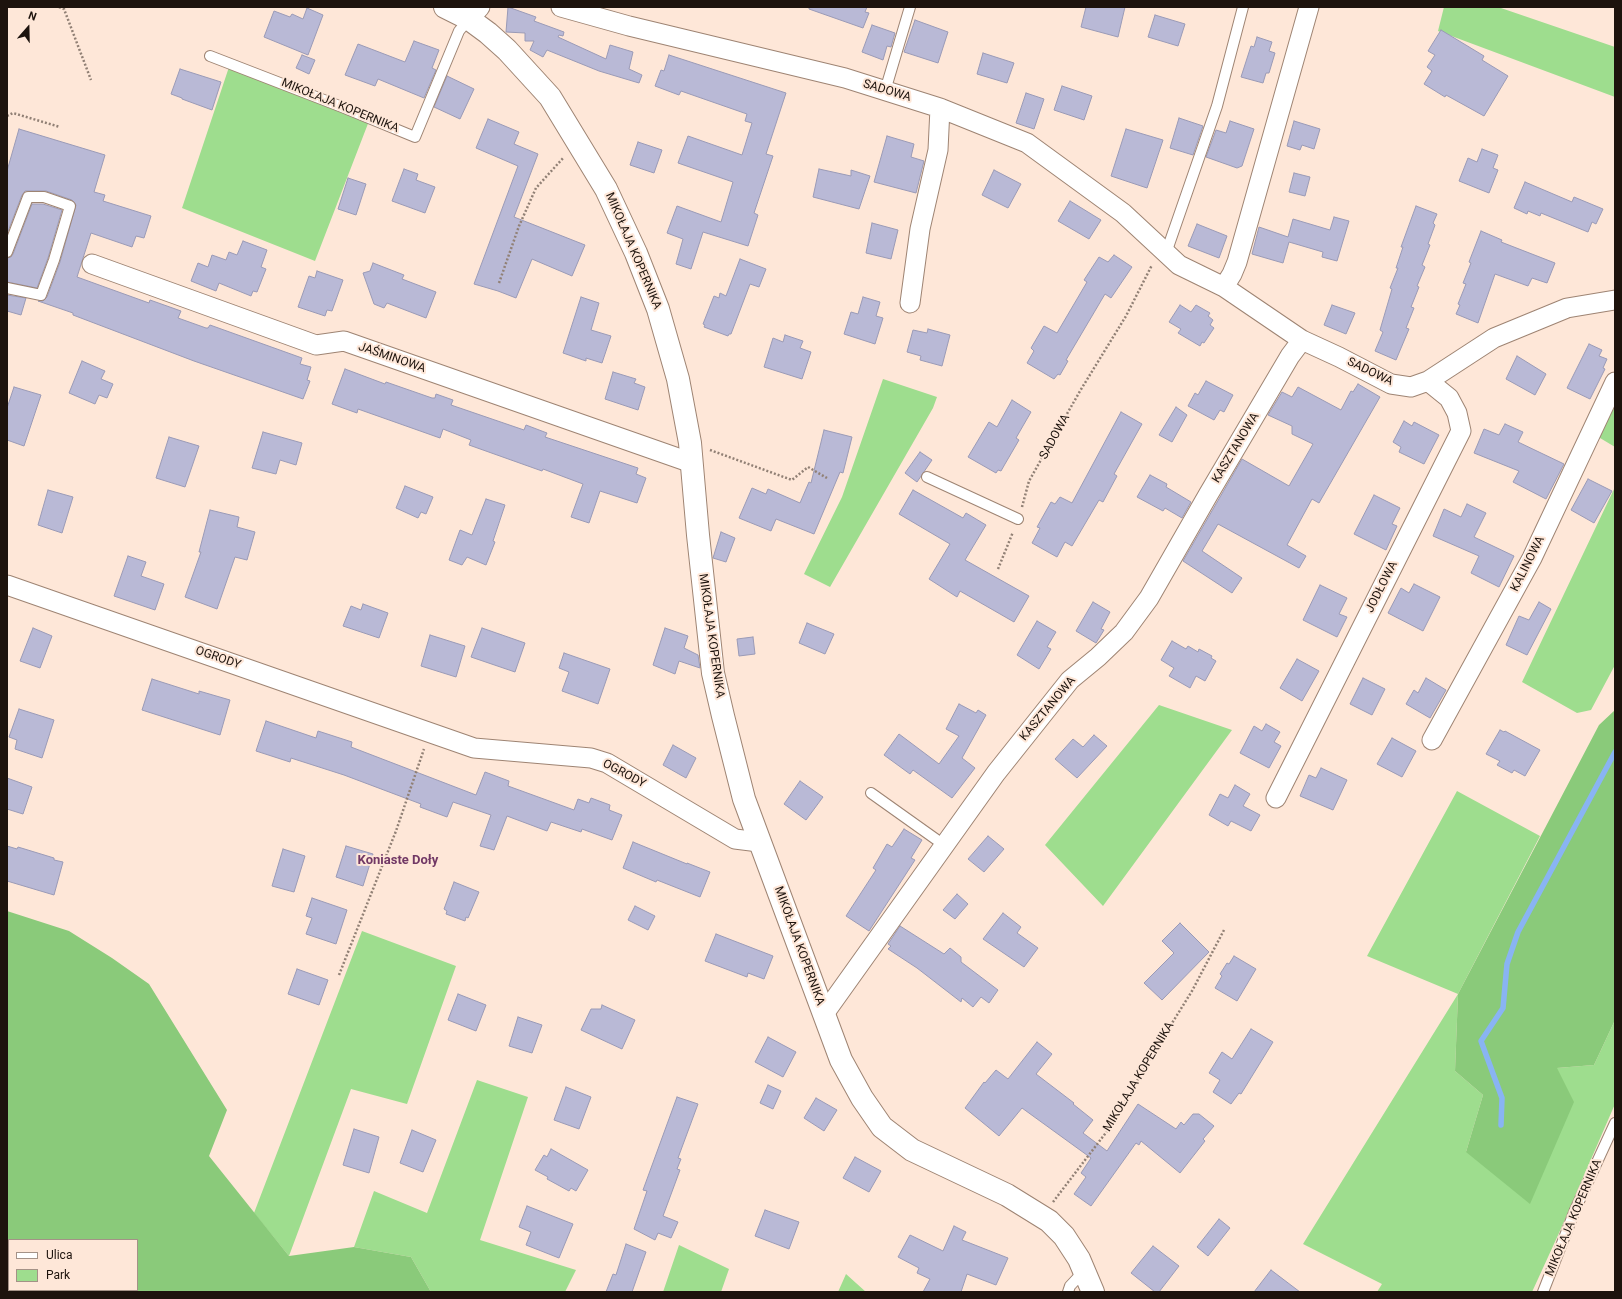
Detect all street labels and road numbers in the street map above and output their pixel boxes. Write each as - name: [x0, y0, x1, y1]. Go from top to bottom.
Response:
- street label: MIKOŁAJA KOPERNIKA: [279, 76, 401, 136]
- street label: SADOWA: [861, 77, 913, 105]
- street label: MIKOŁAJA KOPERNIKA: [602, 190, 664, 312]
- street label: JAŚMINOWA: [356, 340, 428, 376]
- street label: SADOWA: [1345, 355, 1395, 389]
- street label: KASZTANOWA: [1209, 410, 1263, 486]
- street label: SADOWA: [1037, 412, 1073, 462]
- street label: KALINOWA: [1508, 534, 1548, 594]
- street label: JODŁOWA: [1363, 559, 1401, 615]
- street label: MIKOŁAJA KOPERNIKA: [695, 573, 727, 699]
- street label: OGRODY: [193, 644, 243, 672]
- street label: KASZTANOWA: [1017, 674, 1079, 744]
- street label: OGRODY: [600, 757, 648, 791]
- street label: MIKOŁAJA KOPERNIKA: [771, 885, 827, 1007]
- street label: MIKOŁAJA KOPERNIKA: [1101, 1020, 1177, 1134]
- street label: MIKOŁAJA KOPERNIKA: [1543, 1157, 1605, 1279]

